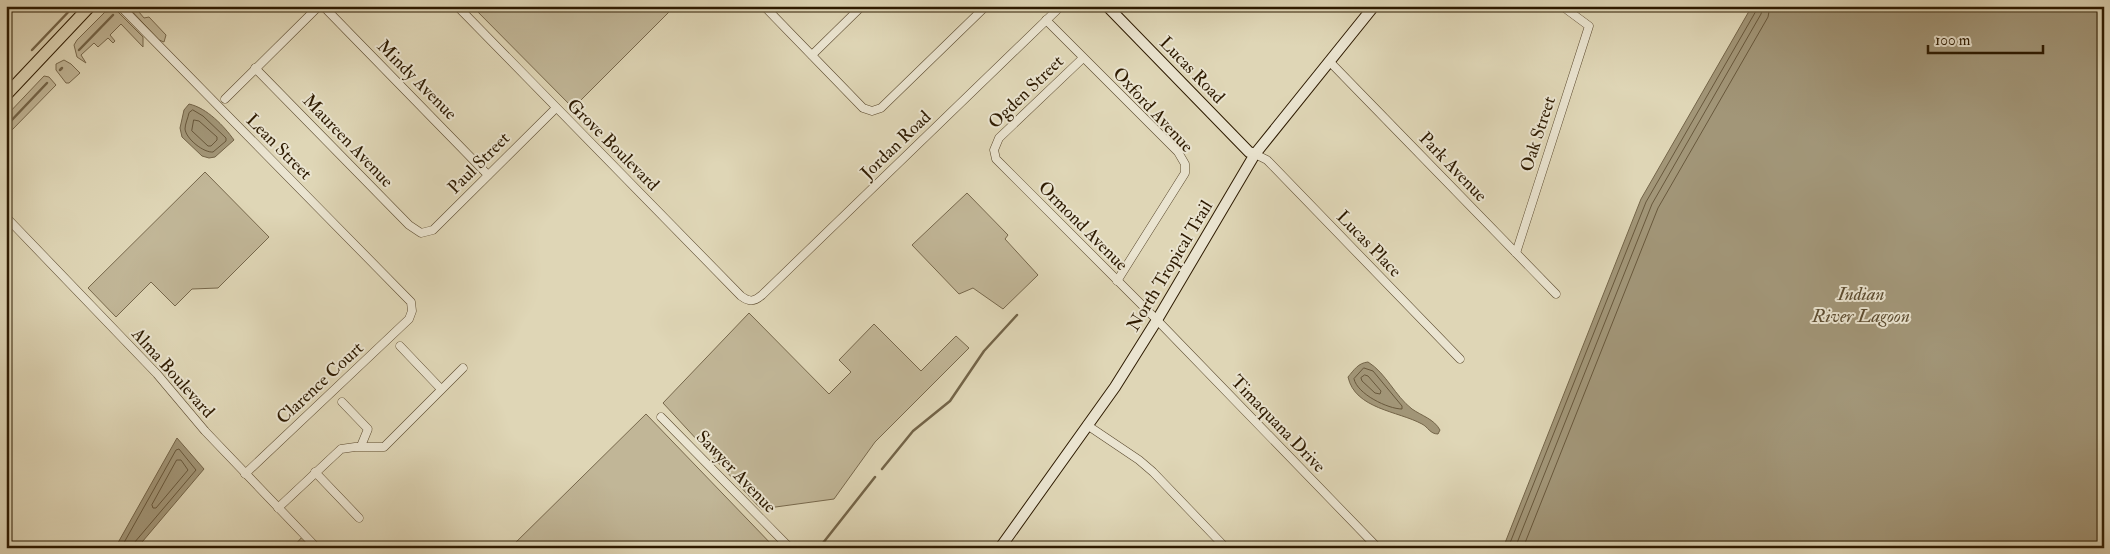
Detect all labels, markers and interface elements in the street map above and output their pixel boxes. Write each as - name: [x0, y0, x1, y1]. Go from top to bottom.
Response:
- scale bar: [1928, 22, 2042, 54]
- text: 100 m: [1935, 31, 1971, 50]
- street label: Lucas Road: [1154, 32, 1230, 109]
- street label: Mindy Avenue: [372, 35, 462, 125]
- street label: Ogden Street: [983, 50, 1069, 134]
- street label: Oxford Avenue: [1108, 63, 1199, 158]
- street label: Maureen Avenue: [298, 90, 399, 193]
- street label: Oak Street: [1515, 93, 1561, 175]
- street label: Grove Boulevard: [562, 94, 664, 196]
- street label: Jordan Road: [855, 106, 936, 185]
- street label: Lean Street: [241, 109, 317, 185]
- street label: Paul Street: [443, 127, 515, 199]
- street label: Park Avenue: [1414, 127, 1492, 207]
- street label: Ormond Avenue: [1033, 176, 1133, 276]
- street label: North Tropical Trail: [1122, 196, 1218, 336]
- street label: Lucas Place: [1331, 206, 1407, 283]
- water label: Indian River Lagoon: [1811, 282, 1910, 328]
- street label: Alma Boulevard: [126, 322, 220, 423]
- street label: Clarence Court: [272, 337, 369, 429]
- street label: Timaquana Drive: [1226, 370, 1331, 478]
- street label: Sawyer Avenue: [691, 426, 782, 519]

